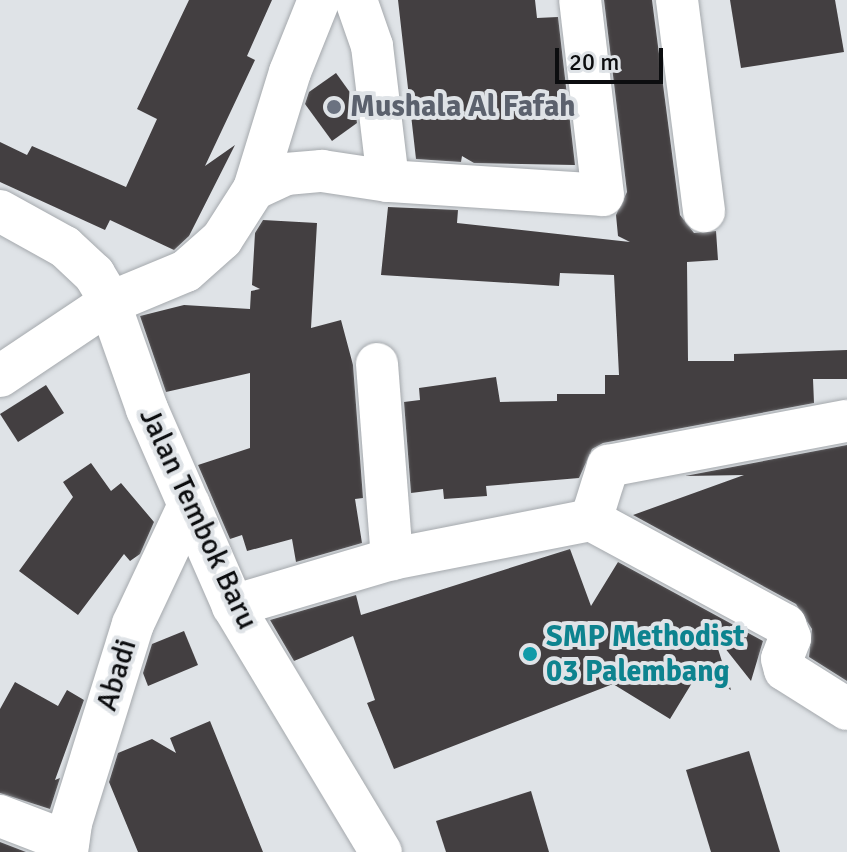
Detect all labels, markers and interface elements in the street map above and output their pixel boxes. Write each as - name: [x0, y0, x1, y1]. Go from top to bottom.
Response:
- scale bar: [559, 32, 667, 82]
- text: 20 m: [569, 47, 619, 77]
- place label: Mushala Al Fafah: [350, 89, 576, 125]
- marker: Mushala Al Fafah: [325, 98, 343, 116]
- street label: Jalan Tembok Baru: [131, 403, 265, 635]
- place label: SMP Methodist 03 Palembang: [546, 619, 744, 690]
- street label: Abadi: [89, 635, 145, 715]
- marker: SMP Methodist 03 Palembang: [521, 645, 539, 663]

